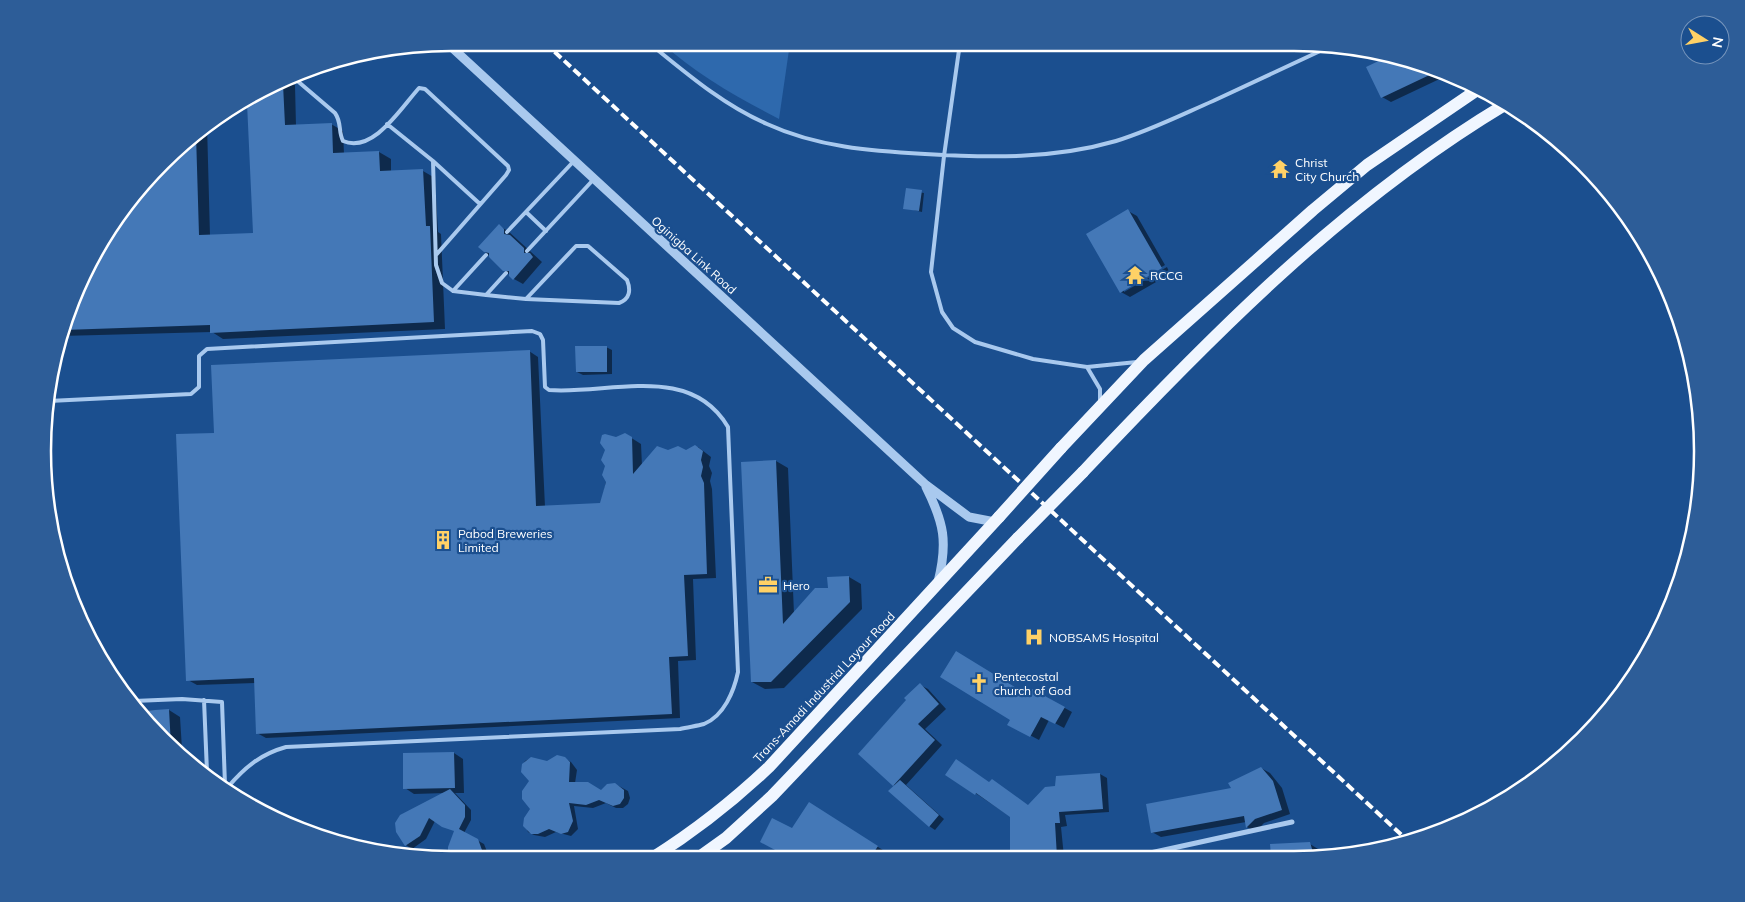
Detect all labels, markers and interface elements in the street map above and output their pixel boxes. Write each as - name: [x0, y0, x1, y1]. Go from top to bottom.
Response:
- north arrow: [1680, 15, 1730, 65]
- text: N: [1708, 36, 1728, 49]
- place label: Christ City Church: [1295, 155, 1359, 184]
- temple icon: Christ City Church: [1269, 158, 1291, 180]
- street label: Oginigba Link Road: [648, 213, 740, 297]
- temple icon: RCCG: [1124, 264, 1146, 286]
- place label: RCCG: [1150, 268, 1183, 283]
- place label: Pabod Breweries Limited: [458, 526, 553, 555]
- building icon: Pabod Breweries Limited: [432, 529, 454, 551]
- office icon: Hero: [757, 574, 779, 596]
- place label: Hero: [783, 578, 810, 593]
- street label: Trans-Amadi Industrial Layour Road: [750, 608, 898, 766]
- hospital icon: NOBSAMS Hospital: [1023, 626, 1045, 648]
- place label: NOBSAMS Hospital: [1049, 630, 1159, 645]
- place label: Pentecostal church of God: [994, 669, 1071, 698]
- church icon: Pentecostal church of God: [968, 672, 990, 694]

